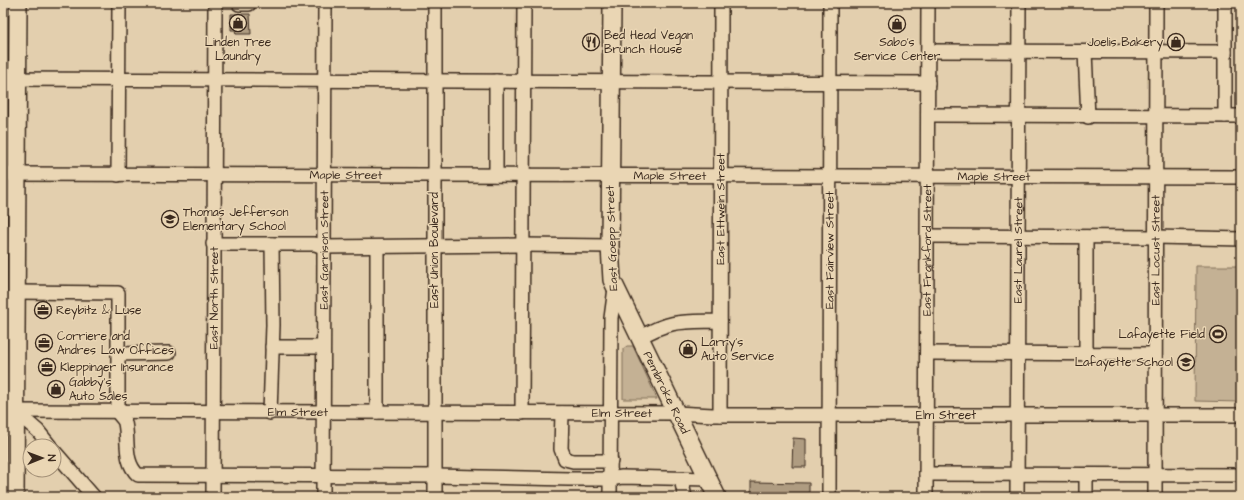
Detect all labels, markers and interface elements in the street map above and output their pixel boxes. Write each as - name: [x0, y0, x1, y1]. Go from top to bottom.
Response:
- shop icon: Linden Tree Laundry: [228, 13, 248, 33]
- shop icon: Sabo's Service Center: [887, 14, 907, 34]
- place label: Bed Head Vegan Brunch House: [604, 27, 693, 58]
- restaurant icon: Bed Head Vegan Brunch House: [581, 32, 601, 52]
- shop icon: Joelis Bakery: [1166, 32, 1186, 52]
- place label: Linden Tree Laundry: [205, 34, 272, 66]
- place label: Sabo's Service Center: [854, 34, 941, 65]
- place label: Joelis Bakery: [1087, 34, 1163, 52]
- street label: East Ettwein Street: [712, 153, 729, 265]
- street label: Maple Street: [309, 166, 383, 183]
- street label: Maple Street: [633, 167, 707, 184]
- street label: Maple Street: [957, 168, 1031, 185]
- street label: East Frankford Street: [918, 184, 936, 316]
- street label: East Goepp Street: [602, 185, 622, 291]
- street label: East Garrison Street: [315, 190, 333, 310]
- street label: East Fairview Street: [821, 191, 838, 309]
- street label: East Union Boulevard: [426, 192, 443, 308]
- street label: East Locust Street: [1147, 195, 1164, 305]
- street label: East Laurel Street: [1009, 197, 1027, 303]
- place label: Thomas Jefferson Elementary School: [183, 204, 288, 236]
- school or university icon: Thomas Jefferson Elementary School: [160, 209, 180, 229]
- street label: East North Street: [205, 247, 223, 349]
- office icon: Reybitz & Luse: [33, 300, 53, 320]
- place label: Reybitz & Luse: [56, 302, 142, 320]
- sports icon: Lafayette Field: [1208, 324, 1228, 344]
- place label: Lafayette Field: [1119, 326, 1205, 344]
- place label: Corriere and Andres Law Offices: [57, 328, 174, 359]
- office icon: Corriere and Andres Law Offices: [34, 333, 54, 353]
- place label: Larry's Auto Service: [701, 334, 775, 365]
- shop icon: Larry's Auto Service: [678, 339, 698, 359]
- street label: Pembroke Road: [639, 348, 694, 437]
- school or university icon: Lafayette School: [1176, 352, 1196, 372]
- place label: Lafayette School: [1075, 354, 1173, 372]
- office icon: Kleppinger Insurance: [37, 357, 57, 377]
- place label: Kleppinger Insurance: [60, 359, 174, 377]
- place label: Gabby's Auto Sales: [69, 374, 127, 405]
- shop icon: Gabby's Auto Sales: [46, 379, 66, 399]
- street label: Elm Street: [268, 403, 328, 420]
- street label: Elm Street: [592, 404, 652, 421]
- street label: Elm Street: [916, 407, 976, 424]
- north arrow: [22, 438, 62, 478]
- text: N: [44, 454, 59, 462]

